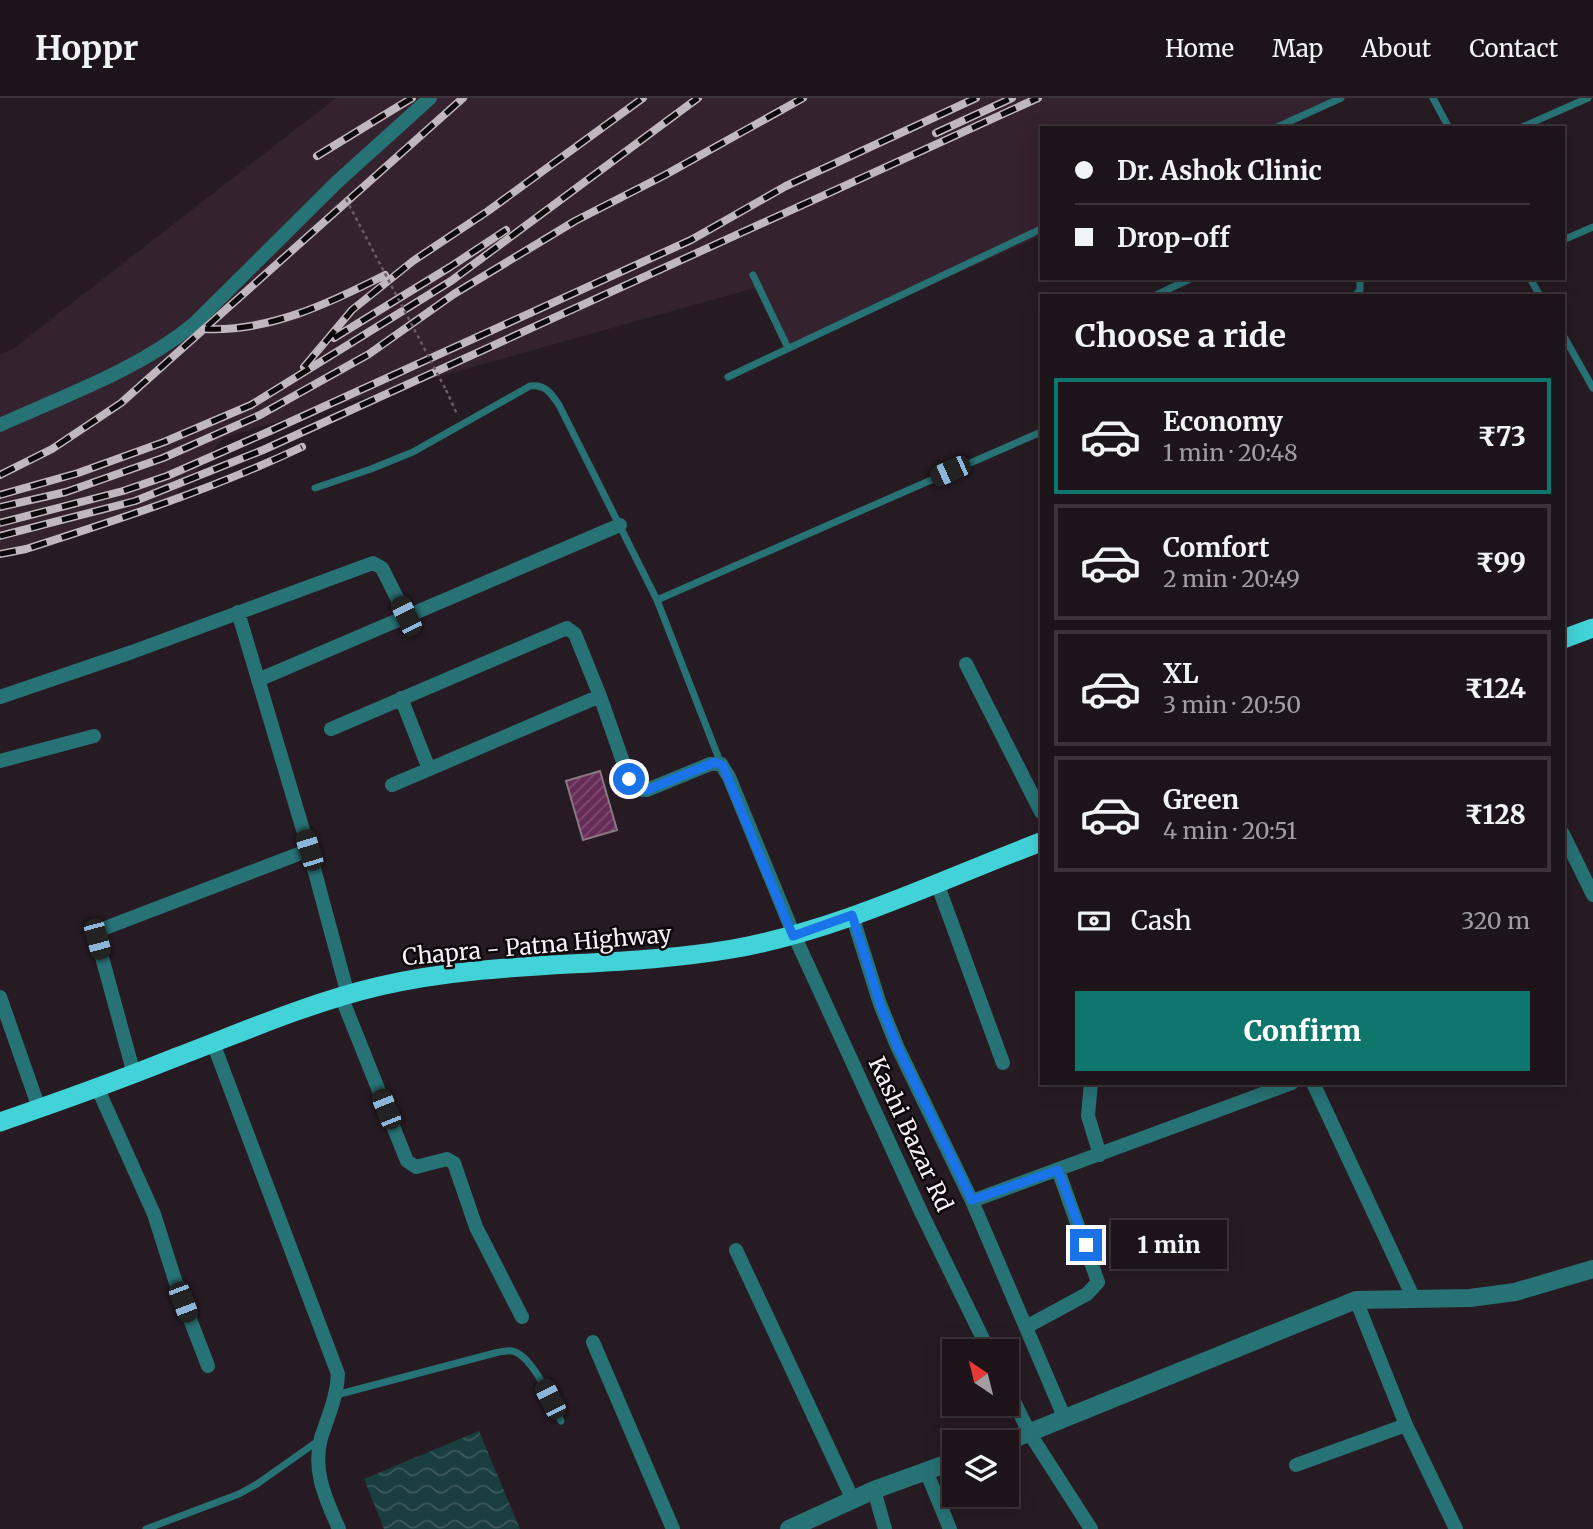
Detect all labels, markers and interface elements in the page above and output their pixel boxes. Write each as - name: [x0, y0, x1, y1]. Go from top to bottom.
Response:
- text: Hoppr: [35, 28, 138, 69]
- text: Home: [1165, 33, 1234, 64]
- text: Map: [1272, 33, 1323, 64]
- text: About: [1361, 33, 1431, 64]
- text: Contact: [1469, 33, 1558, 64]
- text: Dr. Ashok Clinic: [1117, 154, 1322, 187]
- text: Drop-off: [1117, 221, 1230, 254]
- text: Choose a ride: [1075, 316, 1286, 356]
- icon: car: [1079, 405, 1142, 468]
- text: Economy: [1163, 405, 1283, 438]
- text: ₹73: [1478, 420, 1526, 453]
- text: 1 min · 20:48: [1163, 438, 1298, 467]
- car: [927, 453, 974, 489]
- icon: car: [1079, 531, 1142, 594]
- text: Comfort: [1163, 531, 1269, 564]
- text: ₹99: [1476, 546, 1526, 579]
- text: 2 min · 20:49: [1163, 564, 1300, 593]
- car: [388, 593, 425, 639]
- icon: car: [1079, 657, 1142, 720]
- text: XL: [1163, 657, 1199, 690]
- text: ₹124: [1465, 672, 1526, 705]
- text: 3 min · 20:50: [1163, 690, 1301, 719]
- route start: [613, 763, 645, 795]
- icon: car: [1079, 783, 1142, 846]
- text: Green: [1163, 783, 1239, 816]
- text: ₹128: [1465, 798, 1526, 831]
- text: 4 min · 20:51: [1163, 816, 1297, 845]
- car: [293, 827, 326, 873]
- icon: cash: [1075, 902, 1113, 940]
- text: Cash: [1131, 904, 1192, 937]
- text: 320 m: [1461, 906, 1530, 935]
- car: [82, 916, 113, 962]
- street label: Chapra - Patna Highway: [401, 919, 674, 971]
- button: Confirm: [1075, 991, 1530, 1071]
- street label: Kashi Bazar Rd: [863, 1052, 960, 1216]
- car: [369, 1086, 404, 1132]
- callout: 1 min: [1110, 1220, 1226, 1270]
- route end: [1070, 1229, 1102, 1261]
- text: 1 min: [1137, 1230, 1201, 1259]
- car: [166, 1279, 201, 1325]
- north arrow: [942, 1339, 1018, 1416]
- map controls: [942, 1339, 1019, 1507]
- car: [532, 1376, 569, 1422]
- button: layers: [942, 1430, 1019, 1507]

